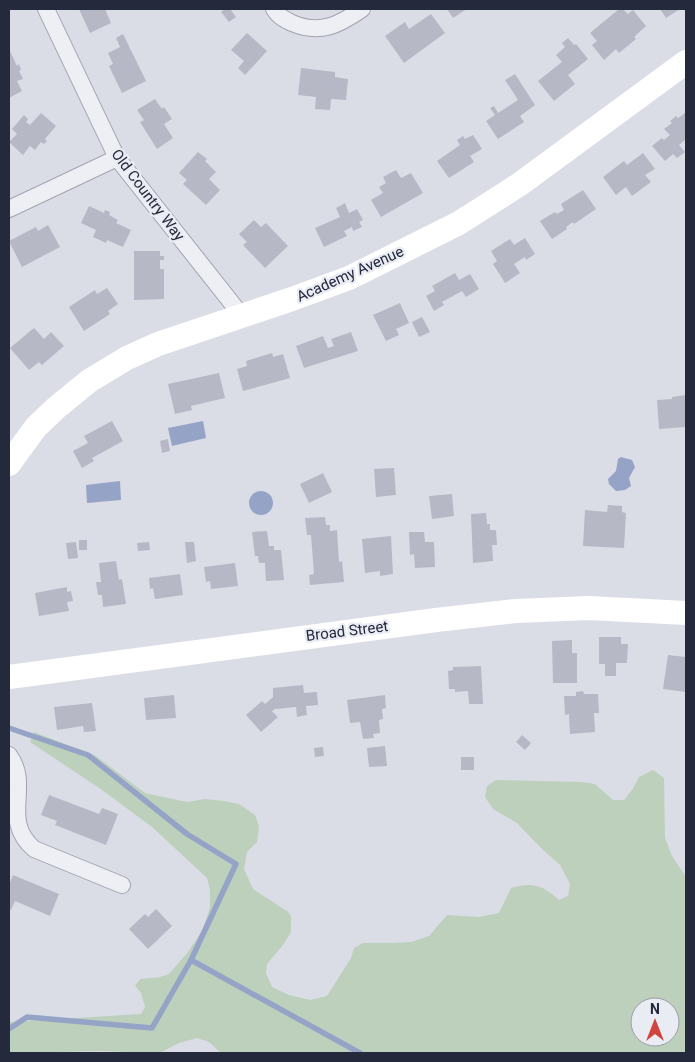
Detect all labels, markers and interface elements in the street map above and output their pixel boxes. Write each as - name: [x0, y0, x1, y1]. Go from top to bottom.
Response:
- street label: Old Country Way: [108, 146, 188, 244]
- street label: Academy Avenue: [294, 242, 406, 306]
- street label: Broad Street: [305, 617, 389, 645]
- north arrow: [630, 997, 680, 1047]
- text: N: [650, 1001, 660, 1017]

